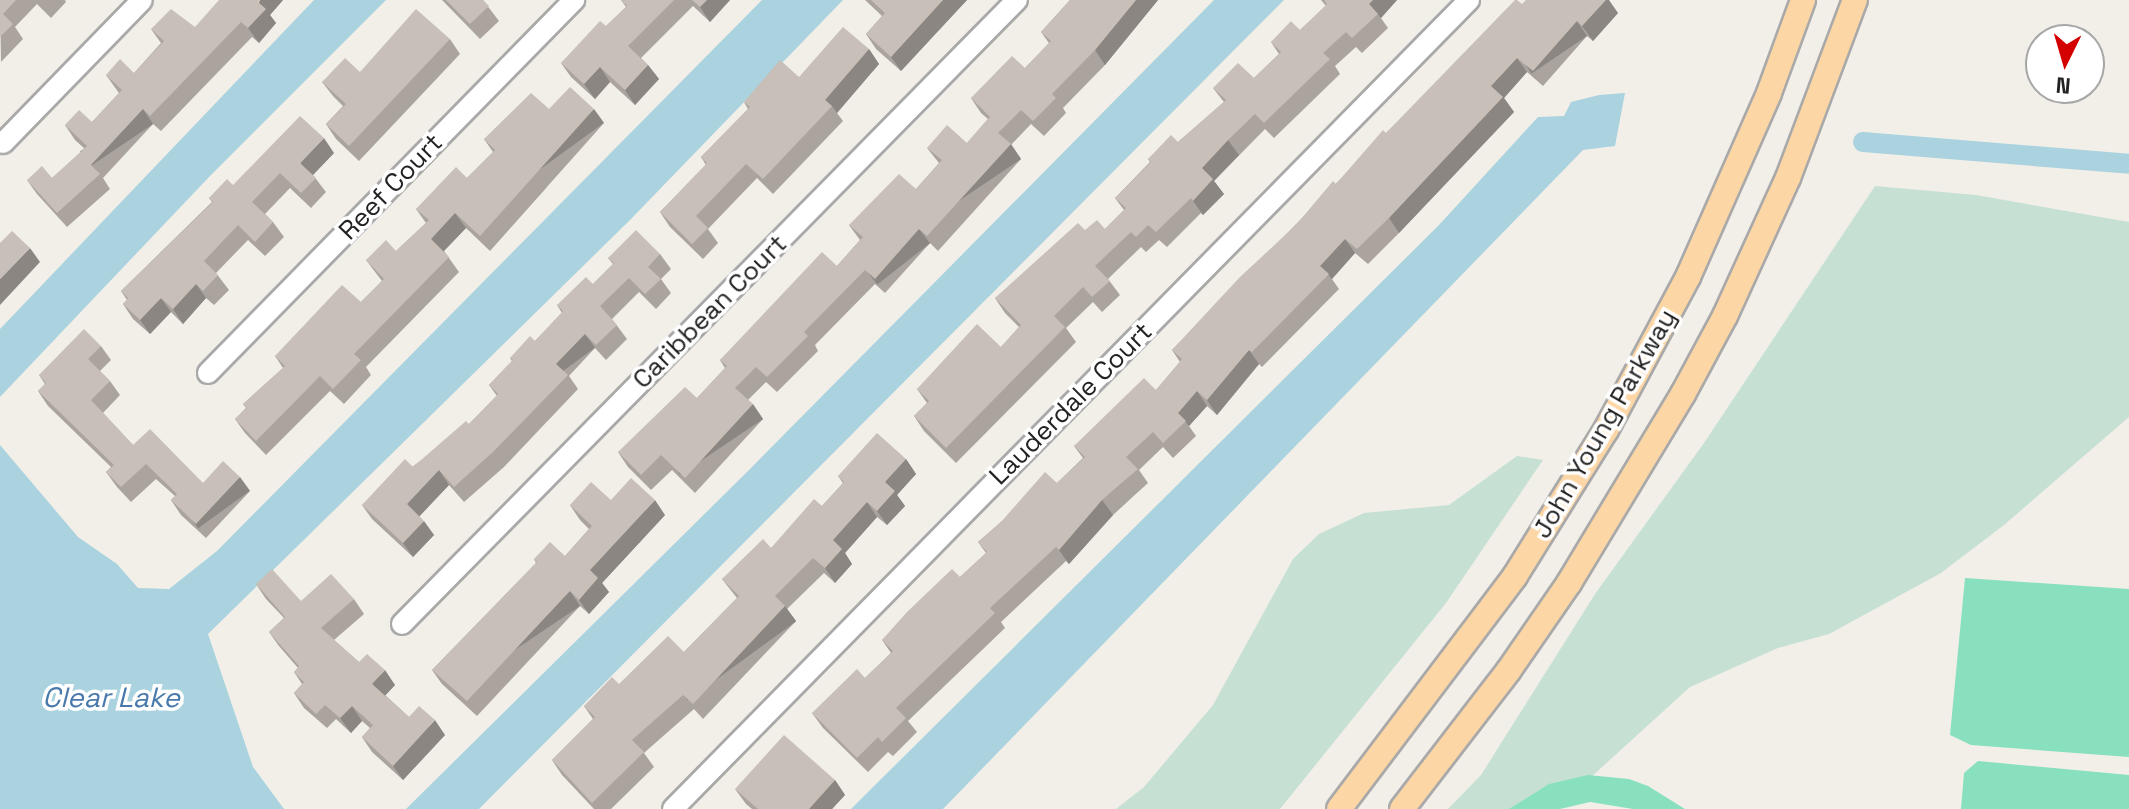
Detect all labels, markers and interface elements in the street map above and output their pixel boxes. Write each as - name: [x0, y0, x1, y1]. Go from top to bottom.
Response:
- north arrow: [2025, 24, 2105, 104]
- text: N: [2055, 71, 2072, 101]
- street label: Reef Court: [333, 128, 449, 246]
- street label: Caribbean Court: [627, 229, 793, 395]
- street label: John Young Parkway: [1527, 304, 1683, 544]
- street label: Lauderdale Court: [983, 316, 1159, 492]
- water label: Clear Lake: [42, 680, 180, 714]

